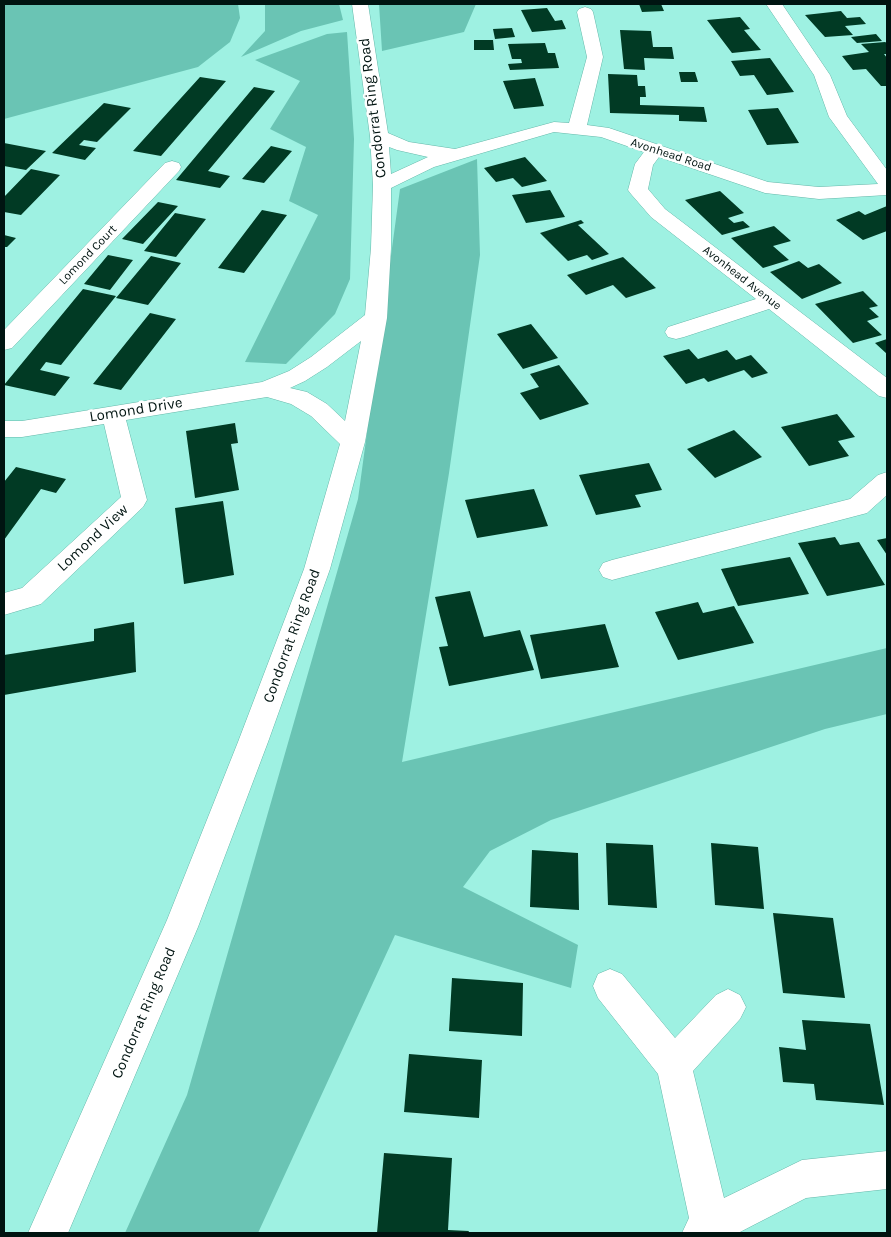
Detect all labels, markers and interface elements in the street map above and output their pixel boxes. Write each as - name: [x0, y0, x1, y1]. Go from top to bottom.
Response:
- street label: Condorrat Ring Road: [355, 37, 391, 179]
- street label: Avonhead Road: [629, 135, 713, 175]
- street label: Lomond Court: [56, 222, 120, 288]
- street label: Avonhead Avenue: [700, 243, 784, 313]
- street label: Lomond Drive: [88, 394, 184, 426]
- street label: Lomond View: [54, 501, 132, 575]
- street label: Condorrat Ring Road: [259, 567, 325, 705]
- street label: Condorrat Ring Road: [108, 945, 180, 1081]

